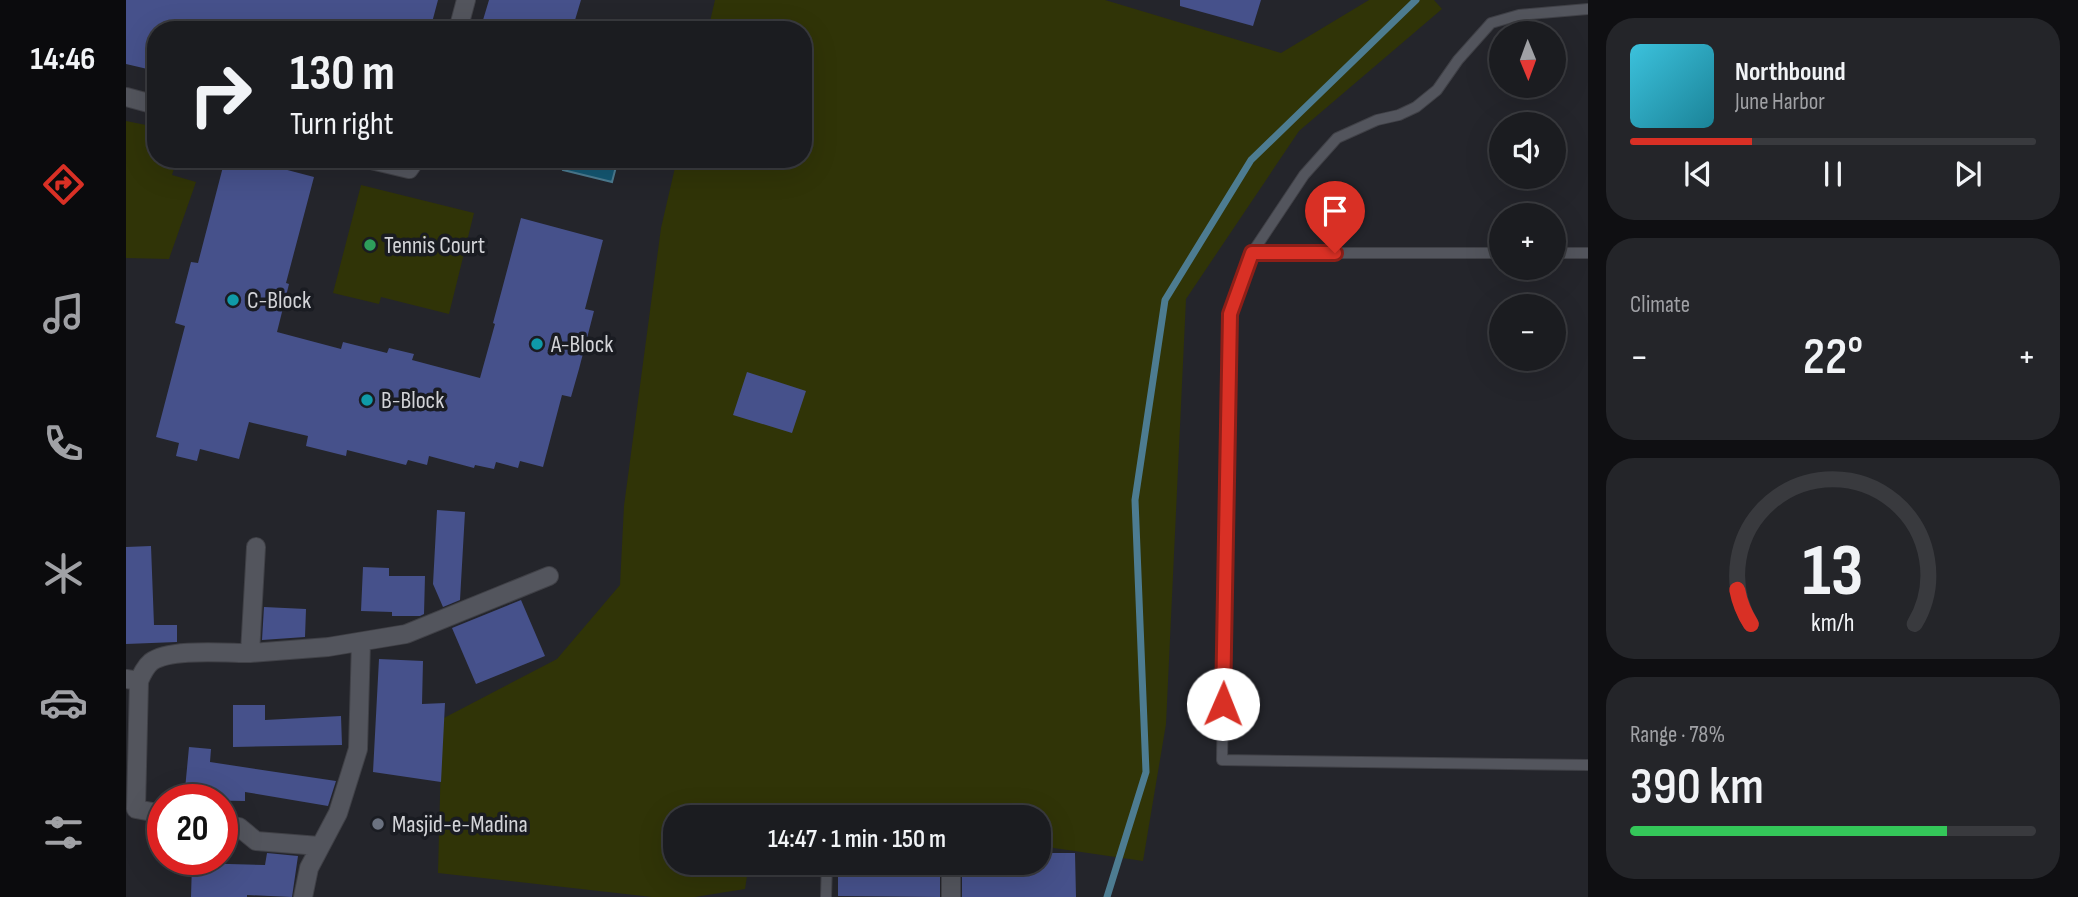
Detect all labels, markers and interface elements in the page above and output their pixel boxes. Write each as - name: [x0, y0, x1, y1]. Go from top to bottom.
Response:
- north arrow: [1489, 21, 1566, 98]
- map controls: [1489, 21, 1566, 371]
- text: 14:46: [31, 40, 95, 79]
- text: 130 m: [290, 45, 395, 104]
- icon: right: [175, 49, 266, 140]
- text: Northbound: [1735, 57, 1846, 88]
- text: June Harbor: [1735, 88, 1825, 116]
- text: Turn right: [290, 105, 394, 144]
- button: sound: [1489, 112, 1566, 189]
- icon: previous: [1679, 155, 1717, 193]
- icon: pause: [1814, 155, 1852, 193]
- icon: next: [1949, 155, 1987, 193]
- icon: directions: [39, 160, 88, 209]
- pin: [1305, 181, 1365, 253]
- icon: arrive: [1316, 192, 1354, 230]
- button: +: [1489, 203, 1566, 280]
- place label: Tennis Court: [384, 231, 485, 260]
- marker: Tennis Court: [362, 237, 378, 253]
- place label: C-Block: [247, 286, 311, 315]
- icon: music: [39, 289, 88, 338]
- text: Climate: [1630, 291, 1690, 319]
- marker: C-Block: [225, 292, 241, 308]
- button: −: [1489, 294, 1566, 371]
- text: 22°: [1803, 326, 1863, 389]
- place label: A-Block: [550, 330, 614, 359]
- text: −: [1630, 335, 1649, 380]
- text: +: [2017, 335, 2036, 380]
- marker: A-Block: [529, 336, 545, 352]
- place label: B-Block: [381, 386, 444, 415]
- marker: B-Block: [359, 392, 375, 408]
- icon: phone: [39, 419, 88, 468]
- text: 13: [1802, 529, 1864, 617]
- icon: climate: [39, 549, 88, 598]
- text: km/h: [1811, 608, 1855, 639]
- position arrow: [1186, 667, 1260, 741]
- icon: car: [39, 678, 88, 727]
- text: Range · 78%: [1630, 721, 1725, 749]
- text: 390 km: [1630, 756, 1764, 819]
- speed limit sign: 20: [147, 784, 238, 875]
- icon: filters: [39, 808, 88, 857]
- place label: Masjid-e-Madina: [392, 810, 528, 839]
- marker: Masjid-e-Madina: [370, 816, 386, 832]
- text: 14:47 · 1 min · 150 m: [768, 824, 946, 855]

